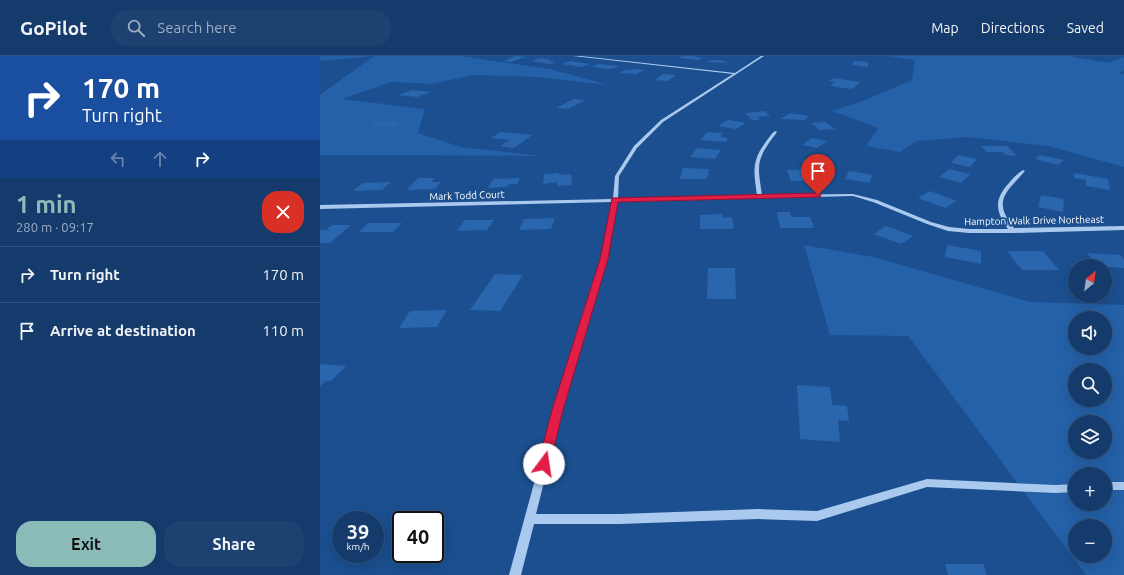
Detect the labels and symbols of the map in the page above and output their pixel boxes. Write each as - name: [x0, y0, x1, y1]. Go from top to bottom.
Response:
- pin: [801, 154, 835, 195]
- street label: Mark Todd Court: [429, 189, 505, 202]
- street label: Hampton Walk Drive Northeast: [964, 214, 1104, 227]
- north arrow: [1068, 259, 1112, 303]
- position arrow: [523, 443, 565, 485]
- speed limit sign: 40: [392, 511, 444, 563]

